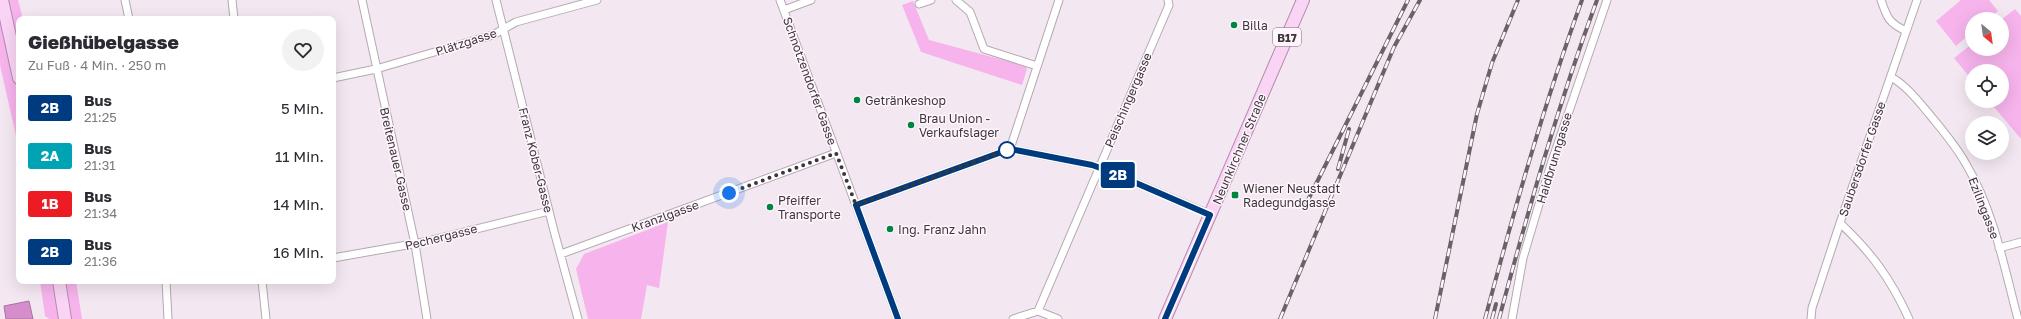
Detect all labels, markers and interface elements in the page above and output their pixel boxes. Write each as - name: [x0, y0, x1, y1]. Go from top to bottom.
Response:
- north arrow: [1965, 12, 2009, 56]
- map controls: [1965, 12, 2009, 160]
- street label: Schnotzendorfer Gasse: [780, 15, 840, 147]
- place label: Billa: [1242, 18, 1268, 33]
- marker: Billa: [1229, 20, 1239, 30]
- street label: Plätzgasse: [434, 25, 498, 59]
- road number: B17: [1273, 28, 1301, 46]
- button: heart: [282, 29, 324, 71]
- text: Gießhübelgasse: [28, 30, 179, 53]
- street label: Peischingergasse: [1101, 50, 1155, 150]
- text: Zu Fuß · 4 Min. · 250 m: [28, 57, 166, 73]
- button: locate: [1965, 64, 2009, 108]
- text: Bus: [84, 91, 112, 109]
- street label: Neunkirchner Straße: [1209, 91, 1269, 207]
- place label: Getränkeshop: [865, 93, 946, 108]
- marker: Getränkeshop: [852, 95, 862, 105]
- text: 2B: [41, 99, 59, 116]
- text: 5 Min.: [281, 99, 324, 117]
- street label: Saubersdorfer Gasse: [1835, 100, 1889, 218]
- street label: Breitenauer Gasse: [377, 106, 415, 212]
- street label: Franz Kober-Gasse: [516, 106, 556, 214]
- text: 21:25: [84, 109, 117, 125]
- place label: Brau Union - Verkaufslager: [919, 111, 999, 140]
- street label: Haidbrunngasse: [1533, 111, 1575, 205]
- button: layers: [1965, 116, 2009, 160]
- marker: Brau Union - Verkaufslager: [906, 120, 916, 130]
- text: Bus: [84, 139, 112, 157]
- unlabelled marker: [998, 141, 1016, 159]
- text: 2A: [41, 147, 59, 164]
- text: 11 Min.: [275, 147, 324, 165]
- text: 21:31: [84, 157, 116, 173]
- line badge: 2B: [1100, 162, 1136, 188]
- text: 2B: [1109, 166, 1127, 183]
- street label: Ezilingasse: [1965, 175, 2003, 241]
- place label: Wiener Neustadt Radegundgasse: [1243, 181, 1340, 210]
- your location: [719, 183, 739, 203]
- text: Bus: [84, 187, 112, 205]
- marker: Wiener Neustadt Radegundgasse: [1230, 190, 1240, 200]
- place label: Pfeiffer Transporte: [778, 193, 841, 222]
- text: 1B: [41, 195, 59, 212]
- text: 14 Min.: [273, 195, 324, 213]
- street label: Kranzlgasse: [629, 197, 701, 235]
- marker: Pfeiffer Transporte: [765, 202, 775, 212]
- text: 21:34: [84, 205, 117, 221]
- street label: Pechergasse: [403, 221, 479, 253]
- place label: Ing. Franz Jahn: [898, 222, 986, 237]
- marker: Ing. Franz Jahn: [885, 224, 895, 234]
- text: Bus: [84, 235, 112, 253]
- text: 2B: [41, 243, 59, 260]
- text: 16 Min.: [273, 243, 324, 261]
- text: 21:36: [84, 253, 117, 269]

